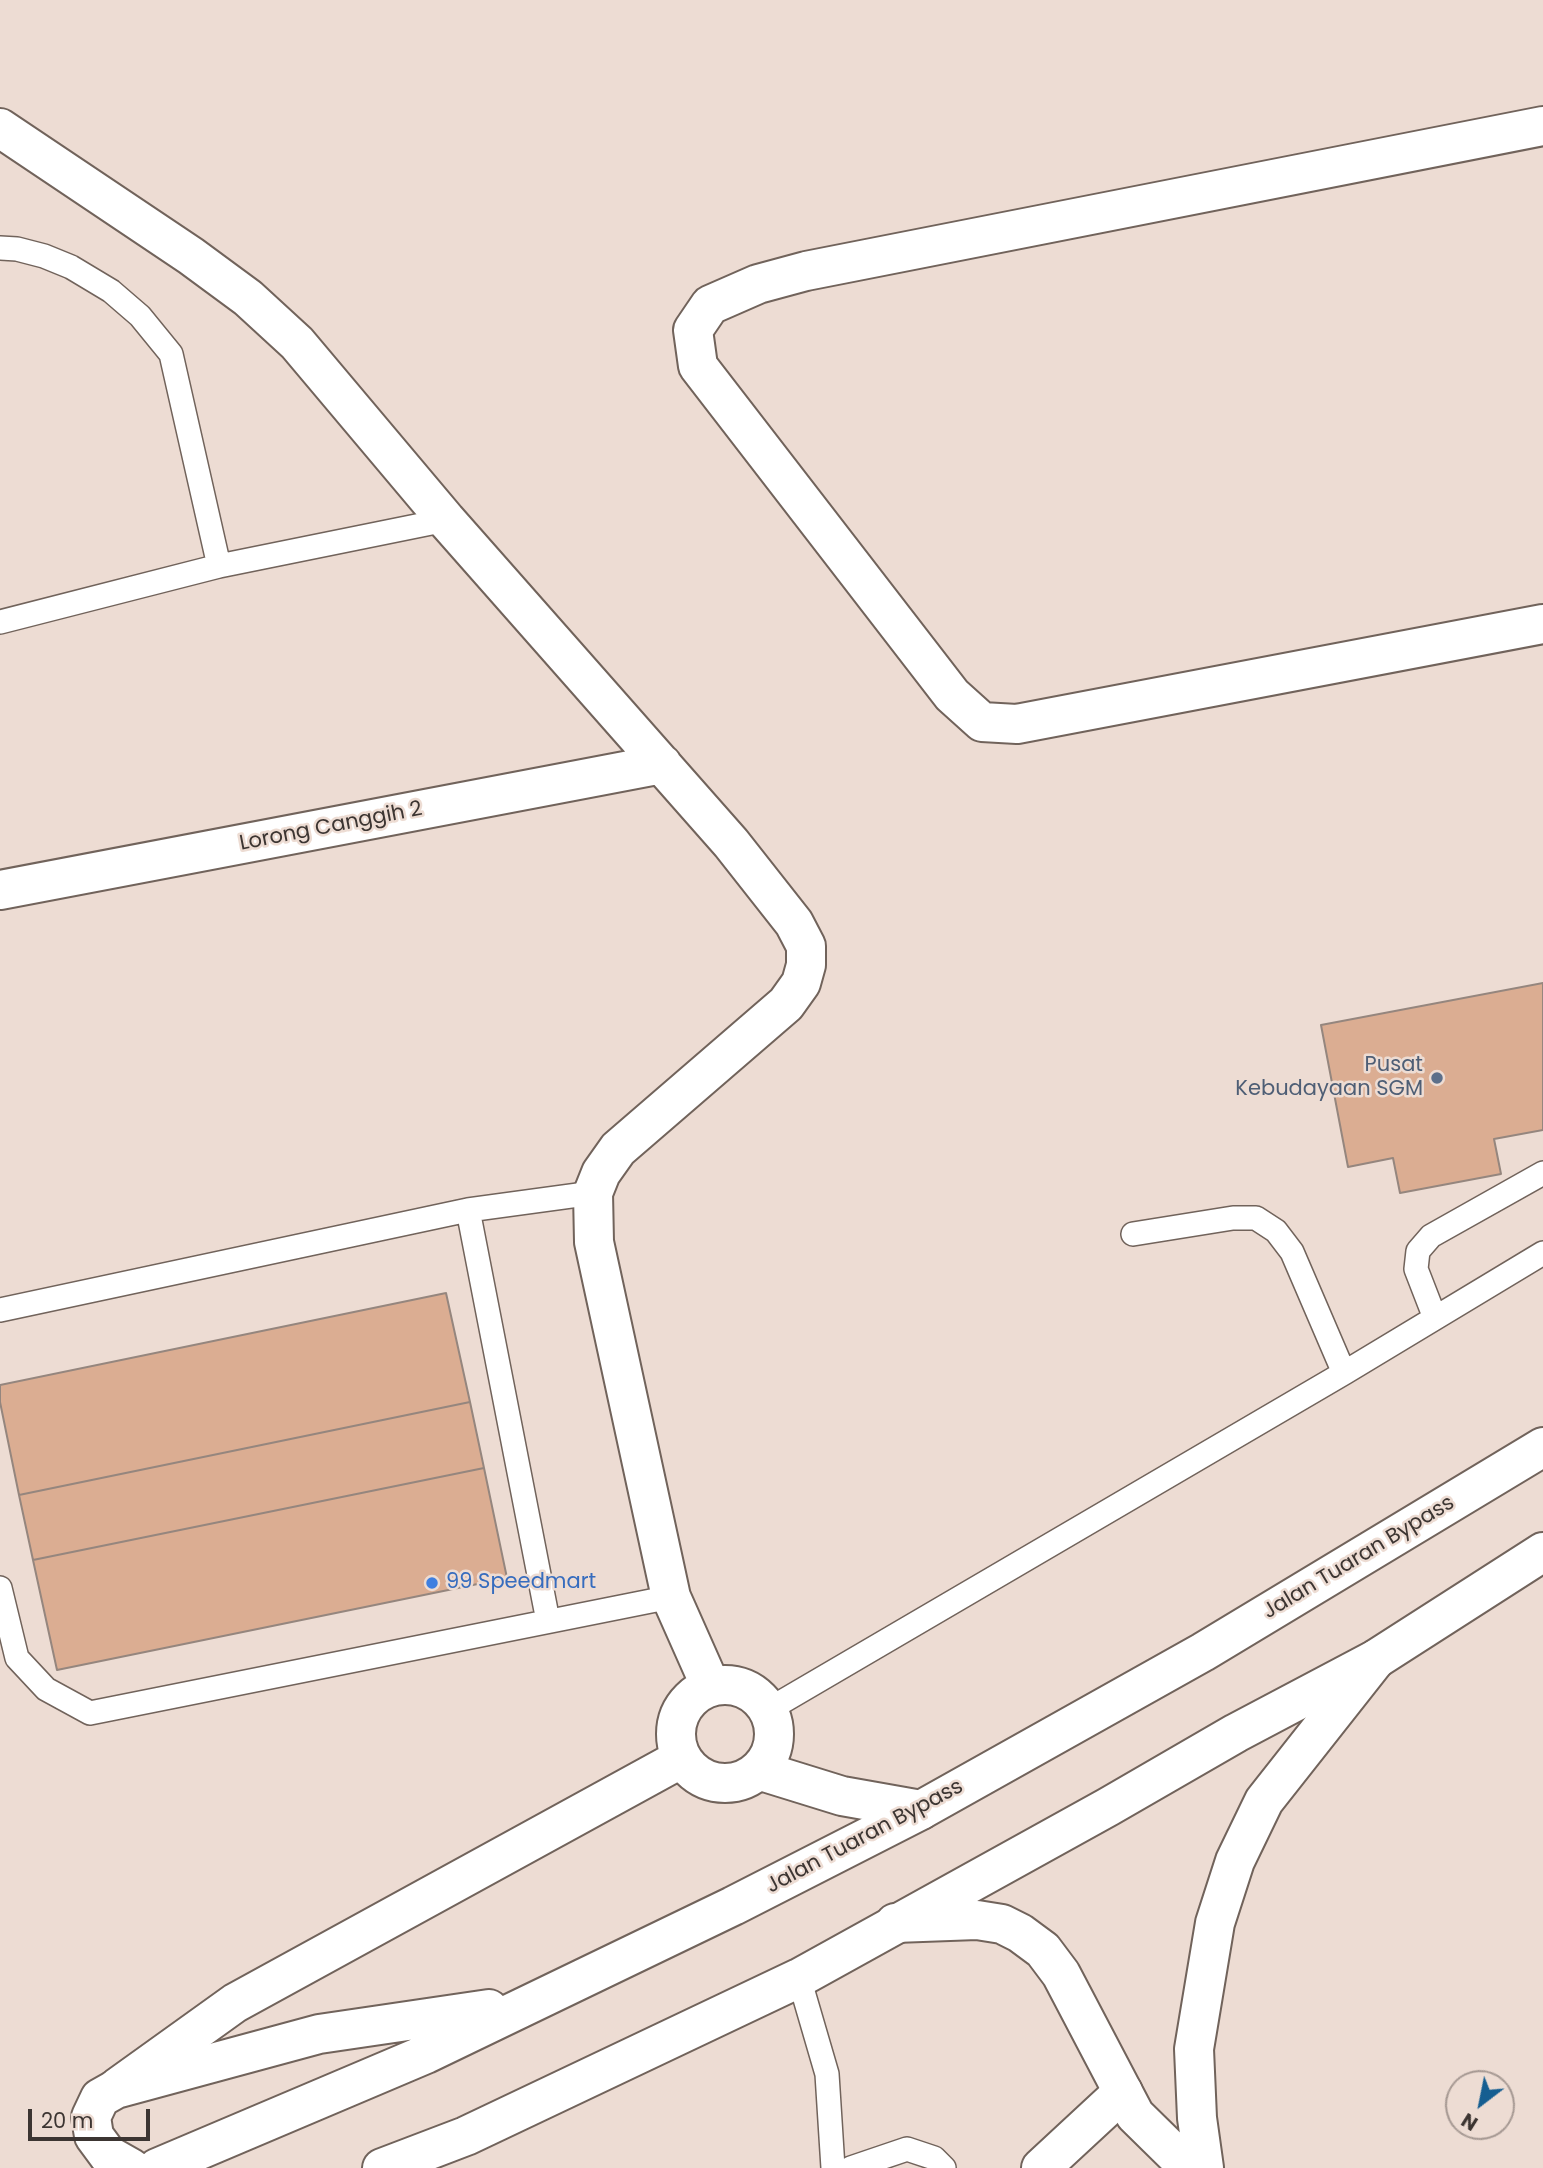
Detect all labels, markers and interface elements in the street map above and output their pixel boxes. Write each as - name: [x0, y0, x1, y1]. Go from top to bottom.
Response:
- street label: Lorong Canggih 2: [238, 797, 424, 857]
- place label: Pusat Kebudayaan SGM: [1235, 1053, 1423, 1103]
- marker: Pusat Kebudayaan SGM: [1429, 1070, 1445, 1086]
- street label: Jalan Tuaran Bypass: [1259, 1491, 1459, 1625]
- place label: 99 Speedmart: [446, 1570, 596, 1596]
- marker: 99 Speedmart: [424, 1575, 440, 1591]
- street label: Jalan Tuaran Bypass: [762, 1775, 968, 1899]
- north arrow: [1445, 2070, 1515, 2140]
- scale bar: [32, 2094, 154, 2138]
- text: 20 m: [41, 2106, 94, 2135]
- text: N: [1456, 2106, 1483, 2137]

